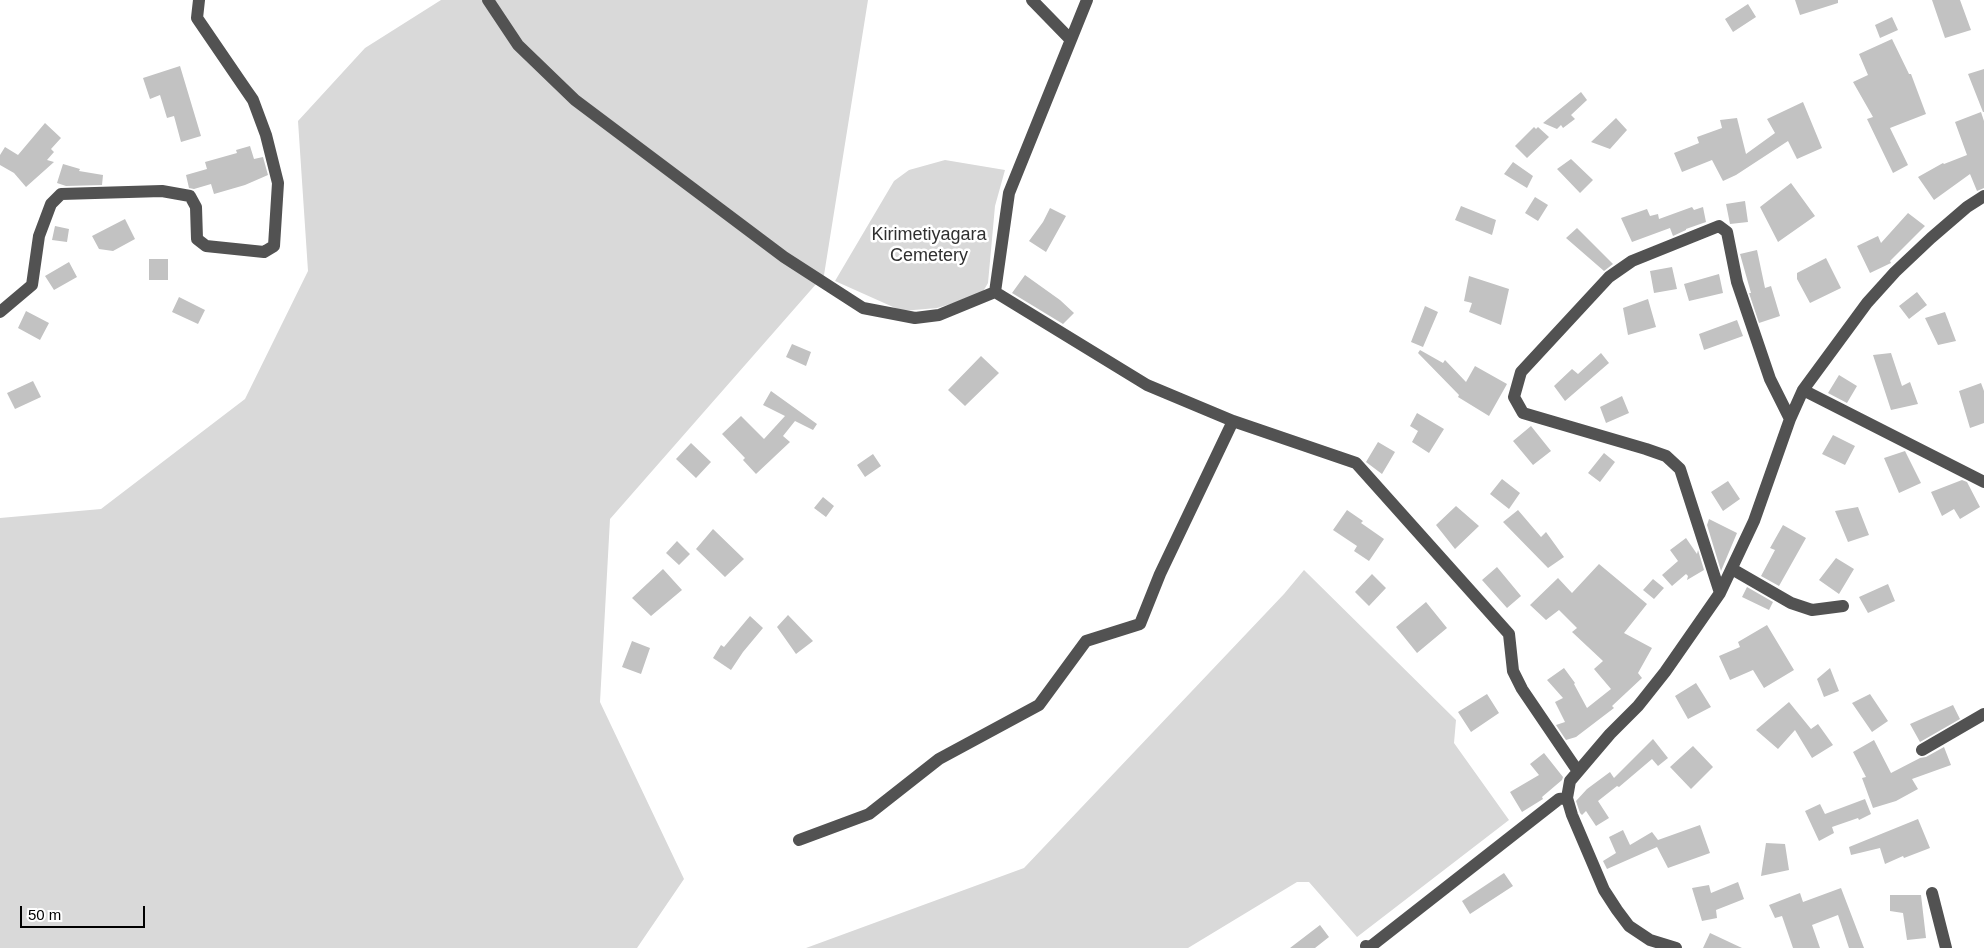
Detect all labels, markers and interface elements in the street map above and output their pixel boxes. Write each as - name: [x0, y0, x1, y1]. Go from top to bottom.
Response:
- park label: Kirimetiyagara Cemetery: [871, 224, 987, 266]
- scale bar: [22, 896, 148, 928]
- text: 50 m: [28, 906, 61, 923]

